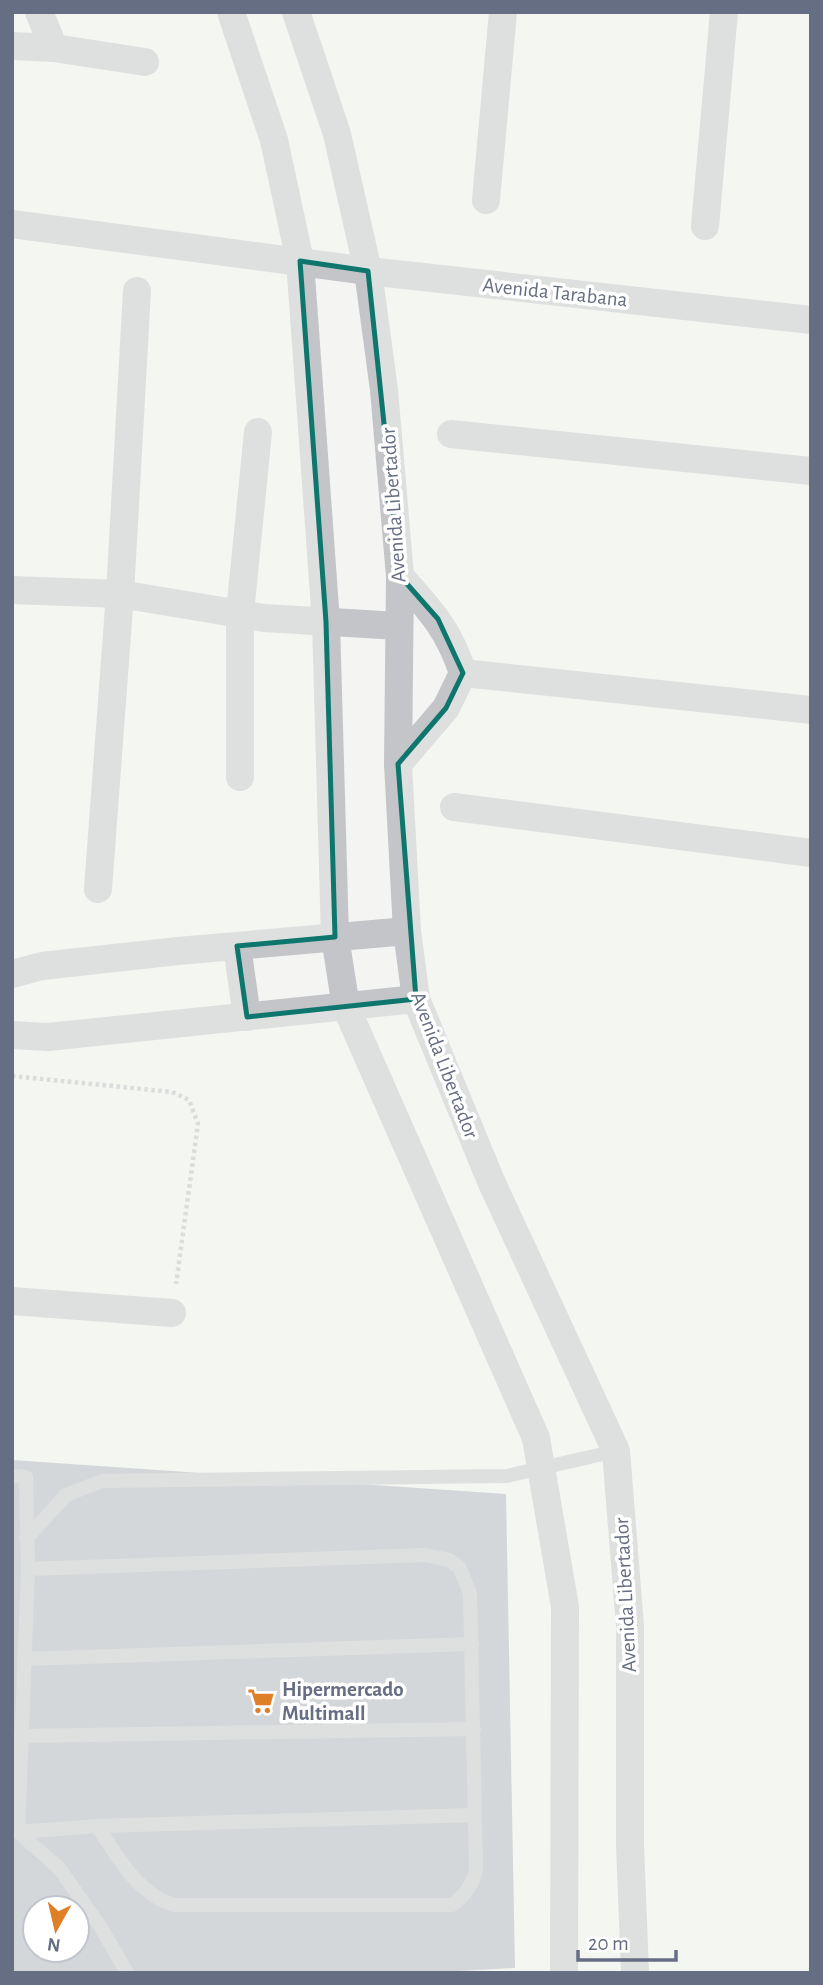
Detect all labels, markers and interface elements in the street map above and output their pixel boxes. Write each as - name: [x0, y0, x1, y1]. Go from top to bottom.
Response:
- street label: Avenida Tarabana: [482, 274, 629, 311]
- street label: Avenida Libertador: [378, 427, 409, 583]
- street label: Avenida Libertador: [407, 989, 482, 1142]
- street label: Avenida Libertador: [611, 1517, 640, 1673]
- place label: Hipermercado Multimall: [282, 1679, 404, 1724]
- supermarket icon: Hipermercado Multimall: [246, 1686, 276, 1716]
- north arrow: [21, 1894, 91, 1964]
- scale bar: [578, 1918, 676, 1962]
- text: 20 m: [588, 1933, 629, 1954]
- text: N: [46, 1934, 62, 1955]

